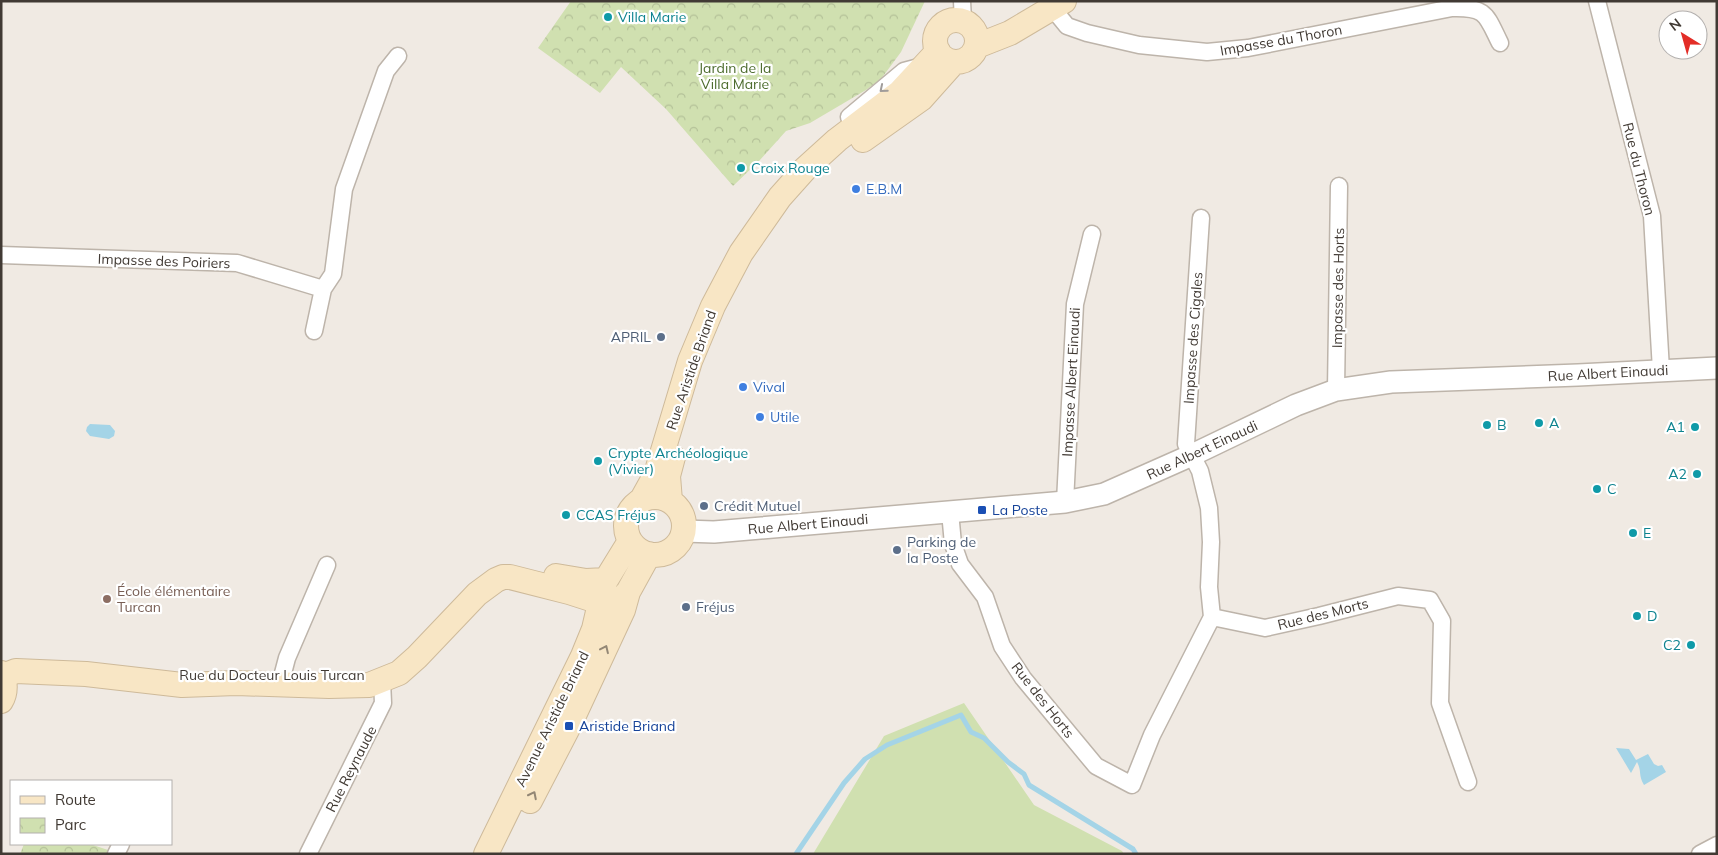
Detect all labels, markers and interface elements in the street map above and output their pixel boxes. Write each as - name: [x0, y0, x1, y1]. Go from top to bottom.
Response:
- place label: Villa Marie: [618, 8, 686, 26]
- north arrow: [1658, 10, 1708, 60]
- marker: Villa Marie: [602, 11, 614, 23]
- text: N: [1666, 14, 1685, 35]
- street label: Impasse du Thoron: [1218, 20, 1344, 60]
- park label: Jardin de la Villa Marie: [699, 59, 772, 93]
- one-way arrow: [879, 83, 888, 92]
- street label: Rue du Thoron: [1619, 121, 1659, 217]
- place label: Croix Rouge: [751, 159, 830, 177]
- marker: Croix Rouge: [735, 162, 747, 174]
- place label: E.B.M: [866, 180, 902, 198]
- marker: E.B.M: [850, 183, 862, 195]
- street label: Impasse des Horts: [1328, 228, 1348, 348]
- street label: Impasse des Poiriers: [97, 250, 231, 272]
- street label: Impasse des Cigales: [1179, 271, 1207, 405]
- street label: Impasse Albert Einaudi: [1058, 307, 1084, 457]
- street label: Rue Aristide Briand: [662, 308, 720, 432]
- place label: APRIL: [611, 328, 651, 346]
- marker: APRIL: [655, 331, 667, 343]
- street label: Rue Albert Einaudi: [1547, 361, 1669, 385]
- place label: Vival: [753, 378, 785, 396]
- marker: Vival: [737, 381, 749, 393]
- place label: Utile: [770, 408, 799, 426]
- marker: Utile: [754, 411, 766, 423]
- place label: A: [1549, 414, 1560, 432]
- street label: Rue Albert Einaudi: [1144, 416, 1260, 484]
- place label: B: [1497, 416, 1507, 434]
- marker: A: [1533, 417, 1545, 429]
- place label: A1: [1666, 418, 1685, 436]
- marker: B: [1481, 419, 1493, 431]
- marker: A1: [1689, 421, 1701, 433]
- place label: Crypte Archéologique (Vivier): [608, 444, 748, 478]
- marker: Crypte Archéologique (Vivier): [592, 455, 604, 467]
- place label: A2: [1668, 465, 1687, 483]
- marker: A2: [1691, 468, 1703, 480]
- place label: C: [1607, 480, 1617, 498]
- marker: C: [1591, 483, 1603, 495]
- place label: Crédit Mutuel: [714, 497, 801, 515]
- marker: Crédit Mutuel: [698, 500, 710, 512]
- place label: La Poste: [992, 501, 1048, 519]
- marker: La Poste: [976, 504, 988, 516]
- place label: CCAS Fréjus: [576, 506, 656, 524]
- marker: CCAS Fréjus: [560, 509, 572, 521]
- street label: Rue Albert Einaudi: [747, 510, 869, 538]
- place label: E: [1643, 524, 1651, 542]
- marker: E: [1627, 527, 1639, 539]
- place label: Parking de la Poste: [907, 533, 976, 567]
- marker: Parking de la Poste: [891, 544, 903, 556]
- place label: École élémentaire Turcan: [117, 582, 230, 616]
- marker: École élémentaire Turcan: [101, 593, 113, 605]
- street label: Rue des Morts: [1276, 594, 1370, 634]
- place label: Fréjus: [696, 598, 735, 616]
- marker: Fréjus: [680, 601, 692, 613]
- place label: D: [1647, 607, 1657, 625]
- marker: D: [1631, 610, 1643, 622]
- place label: C2: [1663, 636, 1681, 654]
- marker: C2: [1685, 639, 1697, 651]
- one-way arrow: [598, 645, 609, 654]
- street label: Avenue Aristide Briand: [511, 648, 593, 790]
- street label: Rue des Horts: [1008, 658, 1078, 742]
- street label: Rue du Docteur Louis Turcan: [179, 666, 365, 684]
- place label: Aristide Briand: [579, 717, 675, 735]
- marker: Aristide Briand: [563, 720, 575, 732]
- street label: Rue Reynaude: [322, 723, 380, 815]
- legend: [10, 780, 172, 845]
- text: Route: [55, 790, 96, 809]
- one-way arrow: [527, 791, 537, 800]
- text: Parc: [55, 815, 86, 834]

